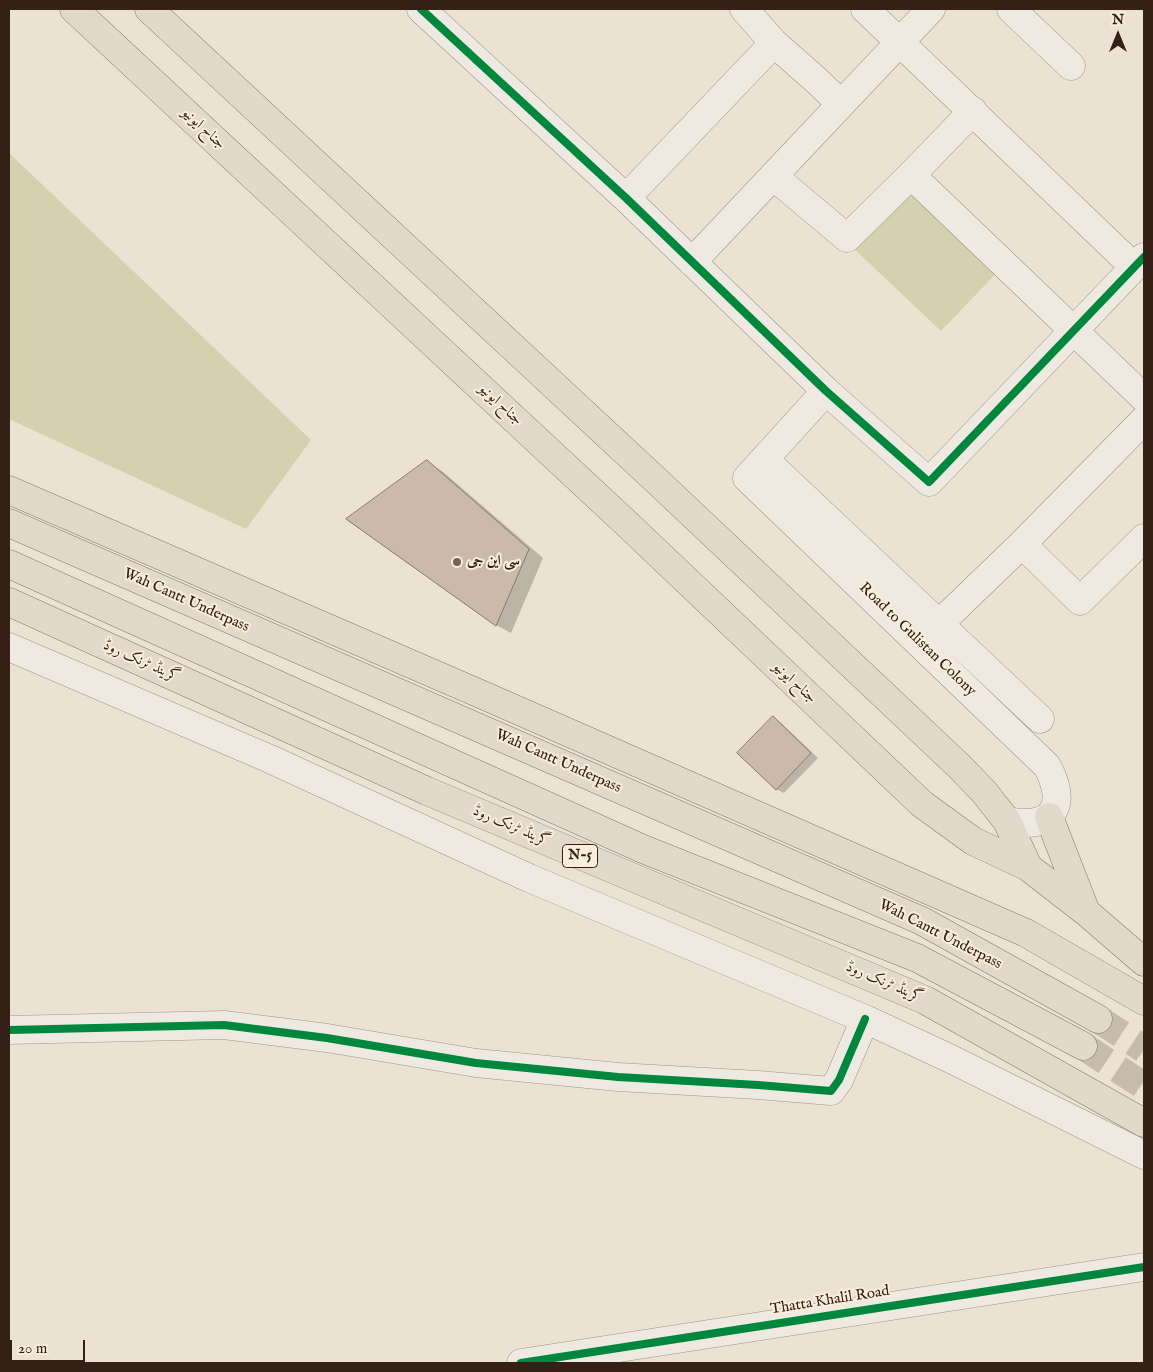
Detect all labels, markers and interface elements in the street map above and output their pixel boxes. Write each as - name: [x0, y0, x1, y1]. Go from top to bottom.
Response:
- north arrow: [1093, 10, 1143, 60]
- text: N: [1112, 11, 1124, 29]
- street label: جناح ایونیو: [177, 104, 229, 154]
- street label: جناح ایونیو: [474, 380, 526, 430]
- place label: سی این جی: [467, 553, 520, 571]
- marker: سی این جی: [451, 556, 463, 568]
- street label: Wah Cantt Underpass: [120, 565, 252, 637]
- street label: Road to Gulistan Colony: [855, 579, 979, 701]
- street label: گرینڈ ٹرنک روڈ: [100, 637, 182, 687]
- street label: جناح ایونیو: [768, 658, 820, 708]
- street label: Wah Cantt Underpass: [492, 726, 624, 798]
- street label: گرینڈ ٹرنک روڈ: [470, 803, 552, 851]
- road number: N-5: [562, 844, 598, 868]
- street label: Wah Cantt Underpass: [875, 896, 1005, 974]
- street label: گرینڈ ٹرنک روڈ: [843, 959, 925, 1007]
- street label: Thatta Khalil Road: [769, 1283, 891, 1319]
- scale bar: [12, 1330, 88, 1362]
- text: 20 m: [18, 1339, 47, 1358]

